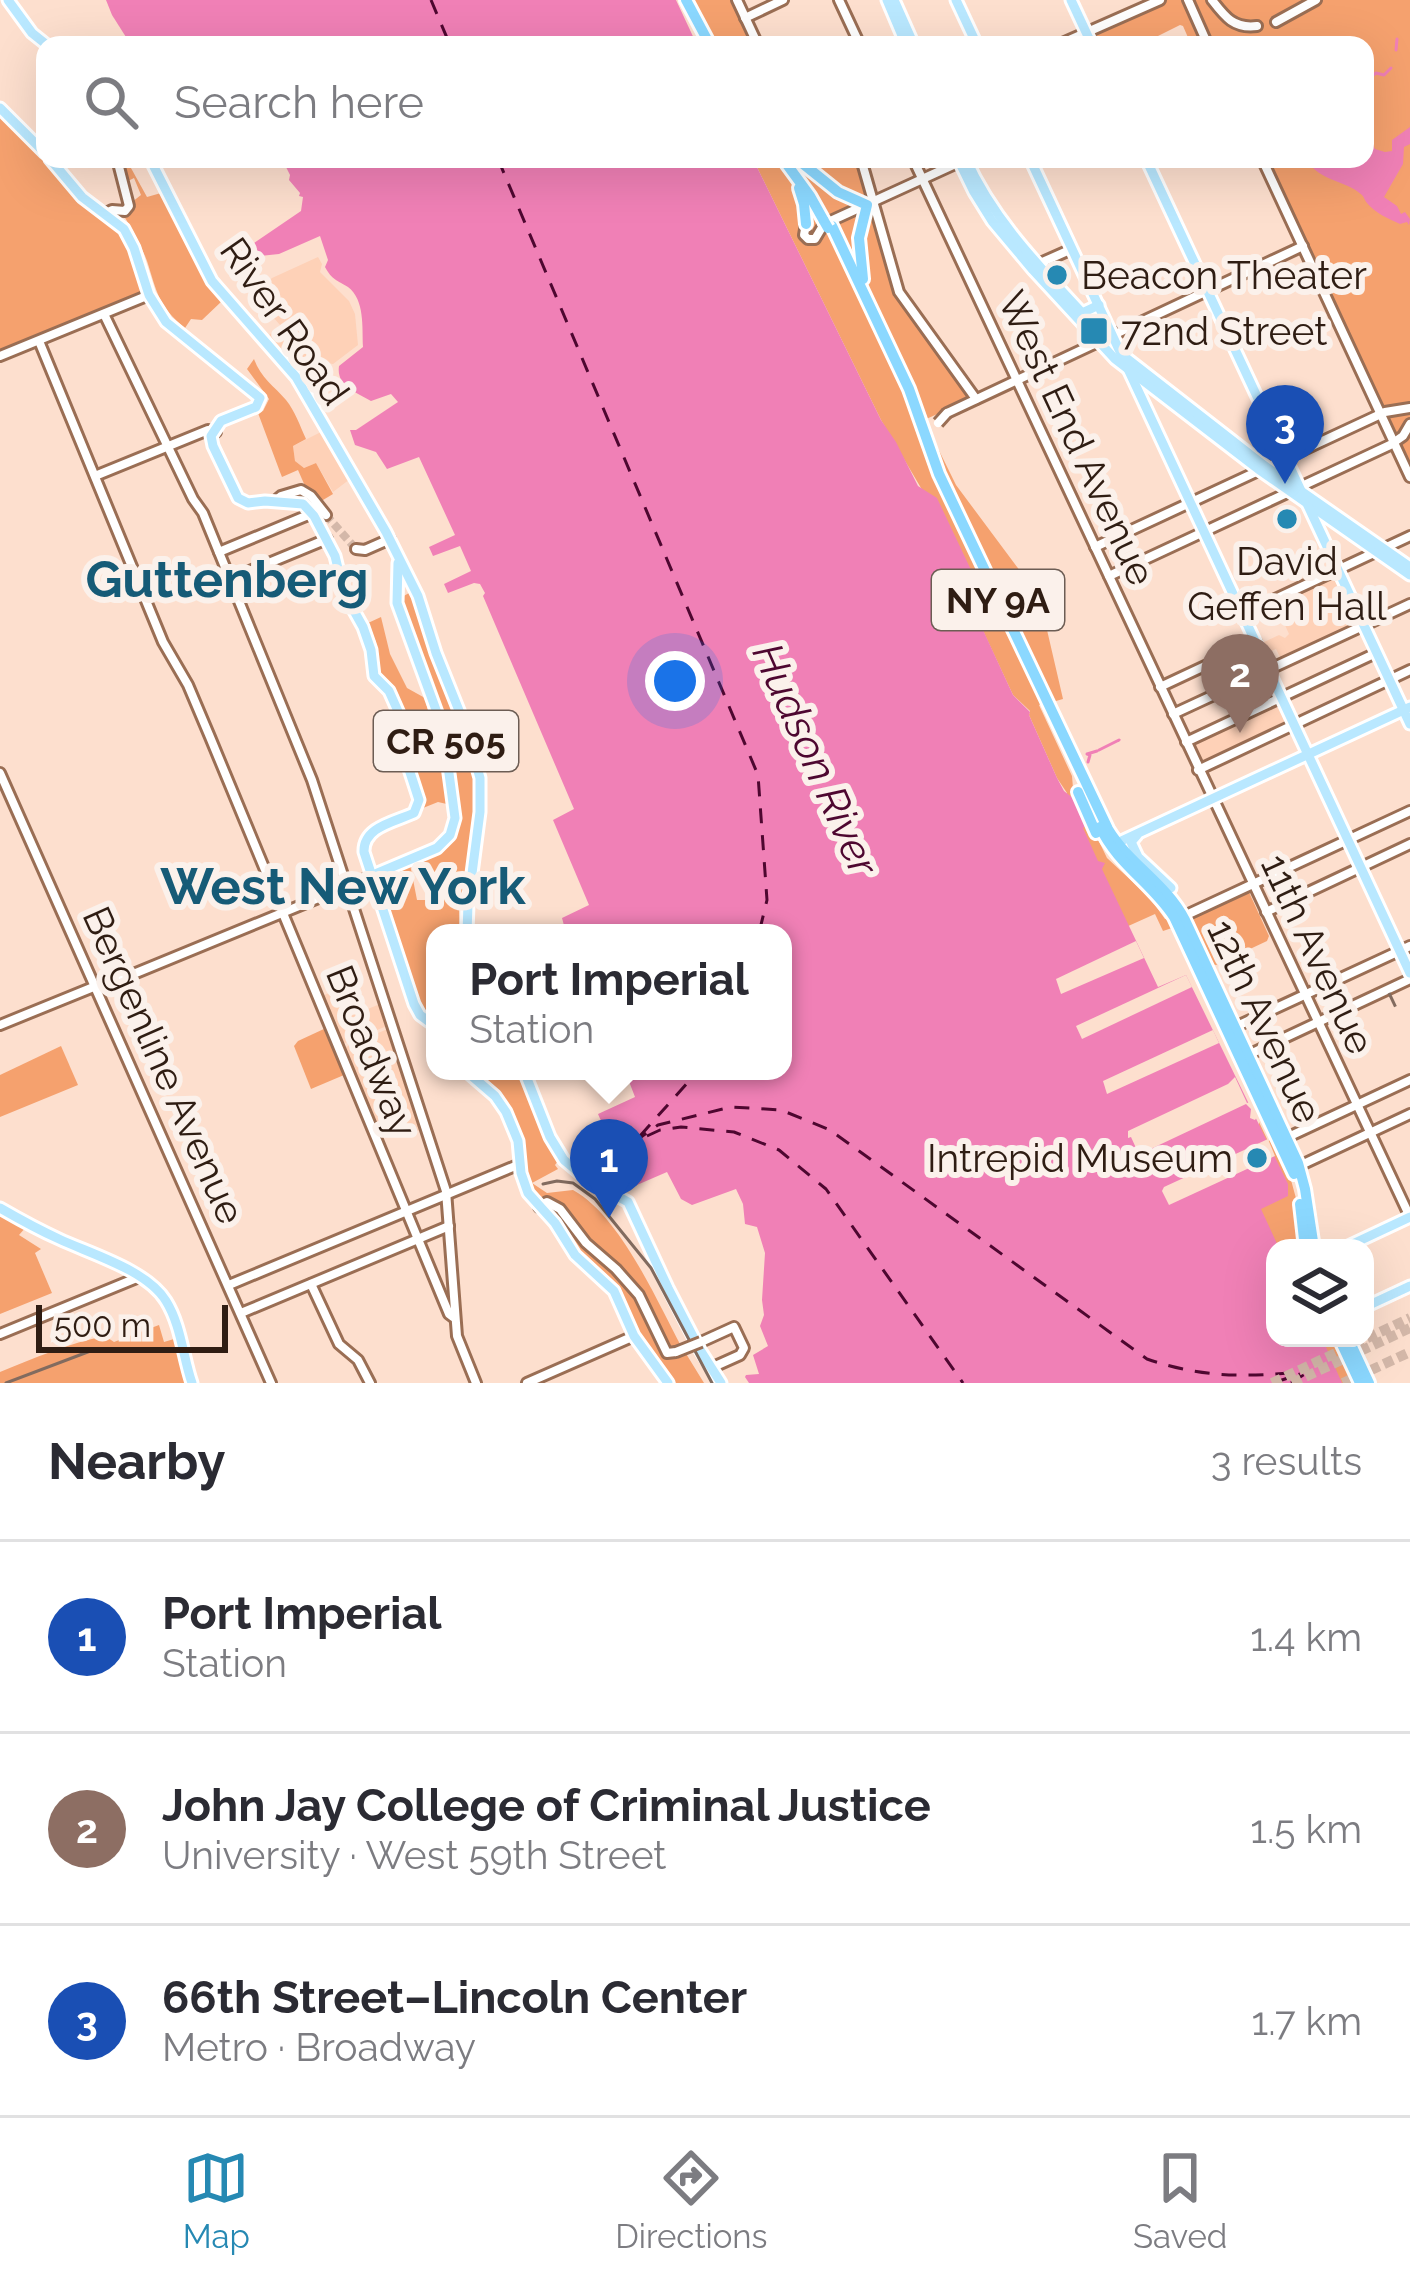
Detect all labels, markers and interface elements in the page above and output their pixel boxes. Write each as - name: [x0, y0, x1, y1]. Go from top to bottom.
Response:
- search box: [36, 36, 1374, 168]
- icon: search: [78, 69, 144, 135]
- text: Search here: [174, 76, 424, 129]
- street label: River Road: [211, 229, 359, 413]
- place label: Beacon Theater: [1081, 252, 1367, 298]
- marker: Beacon Theater: [1044, 262, 1070, 288]
- street label: West End Avenue: [989, 284, 1165, 592]
- place label: 72nd Street: [1121, 308, 1327, 354]
- marker: 72nd Street: [1078, 315, 1110, 347]
- pin: 3: [1246, 385, 1324, 484]
- marker: David Geffen Hall: [1274, 506, 1300, 532]
- place label: David Geffen Hall: [1187, 538, 1387, 629]
- district label: Guttenberg: [85, 549, 369, 609]
- road number: NY 9A: [932, 570, 1064, 630]
- pin: 2: [1201, 634, 1279, 733]
- water label: Hudson River: [743, 636, 889, 884]
- your location: [645, 651, 705, 711]
- road number: CR 505: [374, 711, 518, 771]
- street label: 11th Avenue: [1252, 847, 1384, 1061]
- district label: West New York: [160, 856, 526, 916]
- street label: Bergenline Avenue: [73, 899, 255, 1231]
- street label: 12th Avenue: [1198, 912, 1332, 1130]
- popup: [426, 924, 792, 1080]
- text: Port Imperial: [469, 953, 749, 1006]
- street label: Broadway: [317, 959, 427, 1143]
- text: Station: [469, 1006, 594, 1052]
- pin: 1: [570, 1119, 648, 1218]
- place label: Intrepid Museum: [927, 1135, 1233, 1181]
- marker: Intrepid Museum: [1244, 1145, 1270, 1171]
- map controls: [1266, 1239, 1374, 1347]
- button: layers: [1266, 1239, 1374, 1347]
- scale bar: [36, 1299, 228, 1352]
- text: 500 m: [54, 1306, 151, 1345]
- text: Nearby: [48, 1431, 225, 1491]
- text: 3 results: [1211, 1438, 1362, 1484]
- text: Port Imperial: [162, 1587, 442, 1640]
- text: 1: [77, 1614, 97, 1660]
- text: 1.4 km: [1250, 1614, 1362, 1660]
- text: Station: [162, 1640, 287, 1686]
- text: John Jay College of Criminal Justice: [162, 1779, 931, 1832]
- text: 2: [76, 1806, 98, 1852]
- text: 1.5 km: [1250, 1806, 1362, 1852]
- text: University · West 59th Street: [162, 1832, 666, 1878]
- text: 66th Street–Lincoln Center: [162, 1971, 747, 2024]
- text: 3: [76, 1998, 98, 2044]
- text: 1.7 km: [1252, 1998, 1362, 2044]
- text: Metro · Broadway: [162, 2024, 476, 2070]
- tab: Map: [183, 2145, 250, 2256]
- tab: Directions: [615, 2145, 768, 2256]
- tab: Saved: [1133, 2145, 1227, 2256]

